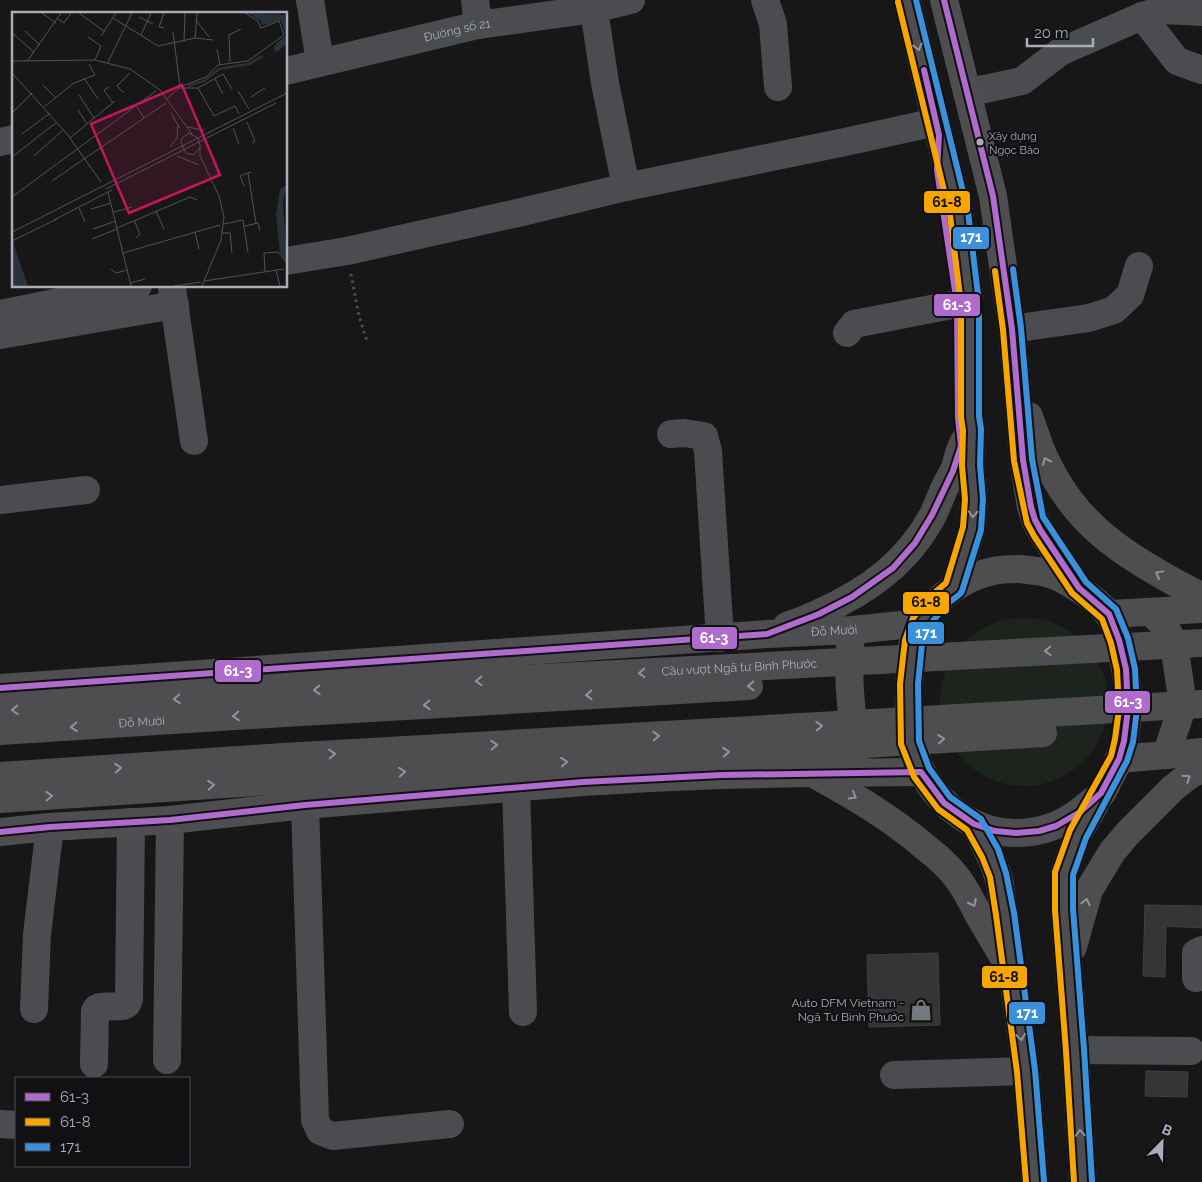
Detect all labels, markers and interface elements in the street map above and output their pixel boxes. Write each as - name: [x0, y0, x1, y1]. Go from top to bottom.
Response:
- inset map: [12, 12, 288, 288]
- scale bar: [1027, 15, 1093, 47]
- street label: Đường số 21: [423, 16, 491, 45]
- text: 20 m: [1034, 24, 1069, 42]
- one-way arrow: [913, 43, 923, 51]
- place label: Xây dựng Ngọc Bảo: [989, 130, 1040, 157]
- marker: Xây dựng Ngọc Bảo: [975, 137, 985, 147]
- line badge: 61-8: [923, 190, 971, 214]
- text: 61-8: [932, 194, 962, 210]
- line badge: 171: [952, 226, 990, 250]
- text: 171: [960, 229, 982, 245]
- line badge: 61-3: [933, 293, 981, 317]
- text: 61-3: [943, 297, 971, 313]
- one-way arrow: [1042, 457, 1053, 466]
- one-way arrow: [967, 510, 978, 518]
- one-way arrow: [1155, 570, 1164, 580]
- line badge: 61-8: [902, 591, 950, 615]
- text: 61-8: [911, 594, 941, 610]
- line badge: 171: [907, 621, 945, 645]
- street label: Đỗ Mười: [811, 623, 858, 639]
- text: 171: [915, 625, 937, 641]
- line badge: 61-3: [691, 626, 738, 650]
- text: 61-3: [700, 630, 728, 646]
- one-way arrow: [1044, 646, 1052, 657]
- street label: Cầu vượt Ngã tư Bình Phước: [661, 656, 818, 679]
- line badge: 61-3: [214, 659, 262, 683]
- text: 61-3: [224, 663, 252, 679]
- one-way arrow: [637, 667, 645, 678]
- one-way arrow: [475, 676, 483, 687]
- one-way arrow: [747, 680, 755, 691]
- one-way arrow: [313, 684, 321, 695]
- one-way arrow: [585, 690, 593, 701]
- line badge: 61-3: [1104, 690, 1151, 714]
- one-way arrow: [173, 693, 181, 704]
- text: 61-3: [1114, 694, 1142, 710]
- one-way arrow: [423, 699, 431, 710]
- one-way arrow: [11, 704, 19, 715]
- one-way arrow: [232, 710, 240, 721]
- street label: Đỗ Mười: [118, 714, 165, 730]
- one-way arrow: [70, 721, 78, 732]
- one-way arrow: [815, 721, 823, 732]
- one-way arrow: [653, 730, 661, 741]
- one-way arrow: [937, 734, 945, 745]
- one-way arrow: [490, 740, 498, 751]
- one-way arrow: [723, 747, 731, 758]
- one-way arrow: [328, 749, 336, 760]
- one-way arrow: [560, 757, 568, 768]
- one-way arrow: [115, 763, 123, 774]
- one-way arrow: [398, 767, 406, 778]
- one-way arrow: [1181, 775, 1191, 784]
- one-way arrow: [207, 779, 215, 790]
- one-way arrow: [45, 790, 53, 801]
- one-way arrow: [848, 790, 857, 800]
- one-way arrow: [1080, 897, 1091, 906]
- one-way arrow: [967, 898, 977, 907]
- line badge: 61-8: [981, 965, 1028, 989]
- text: 61-8: [989, 969, 1019, 985]
- place label: Auto DFM Vietnam - Ngã Tư Bình Phước: [791, 996, 904, 1024]
- shop icon: Auto DFM Vietnam - Ngã Tư Bình Phước: [908, 997, 934, 1023]
- line badge: 171: [1008, 1001, 1046, 1025]
- text: 171: [1016, 1005, 1038, 1021]
- one-way arrow: [1015, 1034, 1026, 1042]
- legend: [15, 1077, 190, 1167]
- text: 61-3: [60, 1088, 89, 1106]
- text: 61-8: [60, 1113, 91, 1131]
- north arrow: [1137, 1117, 1187, 1167]
- text: B: [1160, 1121, 1175, 1139]
- one-way arrow: [1075, 1129, 1086, 1137]
- text: 171: [60, 1138, 81, 1156]

